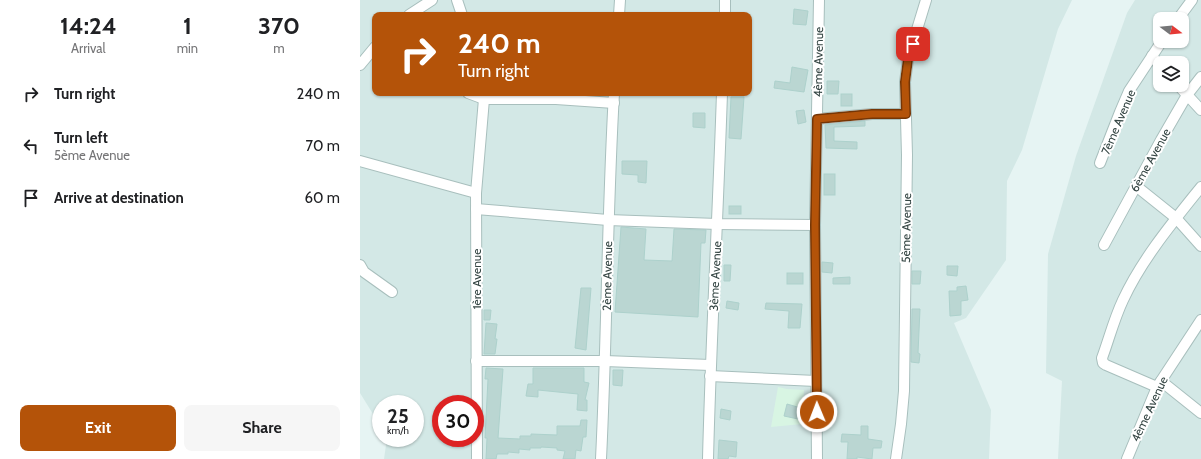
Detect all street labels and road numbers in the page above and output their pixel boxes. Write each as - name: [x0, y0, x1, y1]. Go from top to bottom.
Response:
- street label: 4ème Avenue: [810, 27, 826, 97]
- street label: 7ème Avenue: [1098, 87, 1138, 157]
- street label: 6ème Avenue: [1126, 126, 1174, 194]
- street label: 5ème Avenue: [898, 193, 914, 263]
- street label: 2ème Avenue: [599, 241, 615, 311]
- street label: 3ème Avenue: [706, 241, 724, 311]
- street label: 1ère Avenue: [469, 249, 484, 309]
- street label: 4ème Avenue: [1127, 374, 1171, 444]

